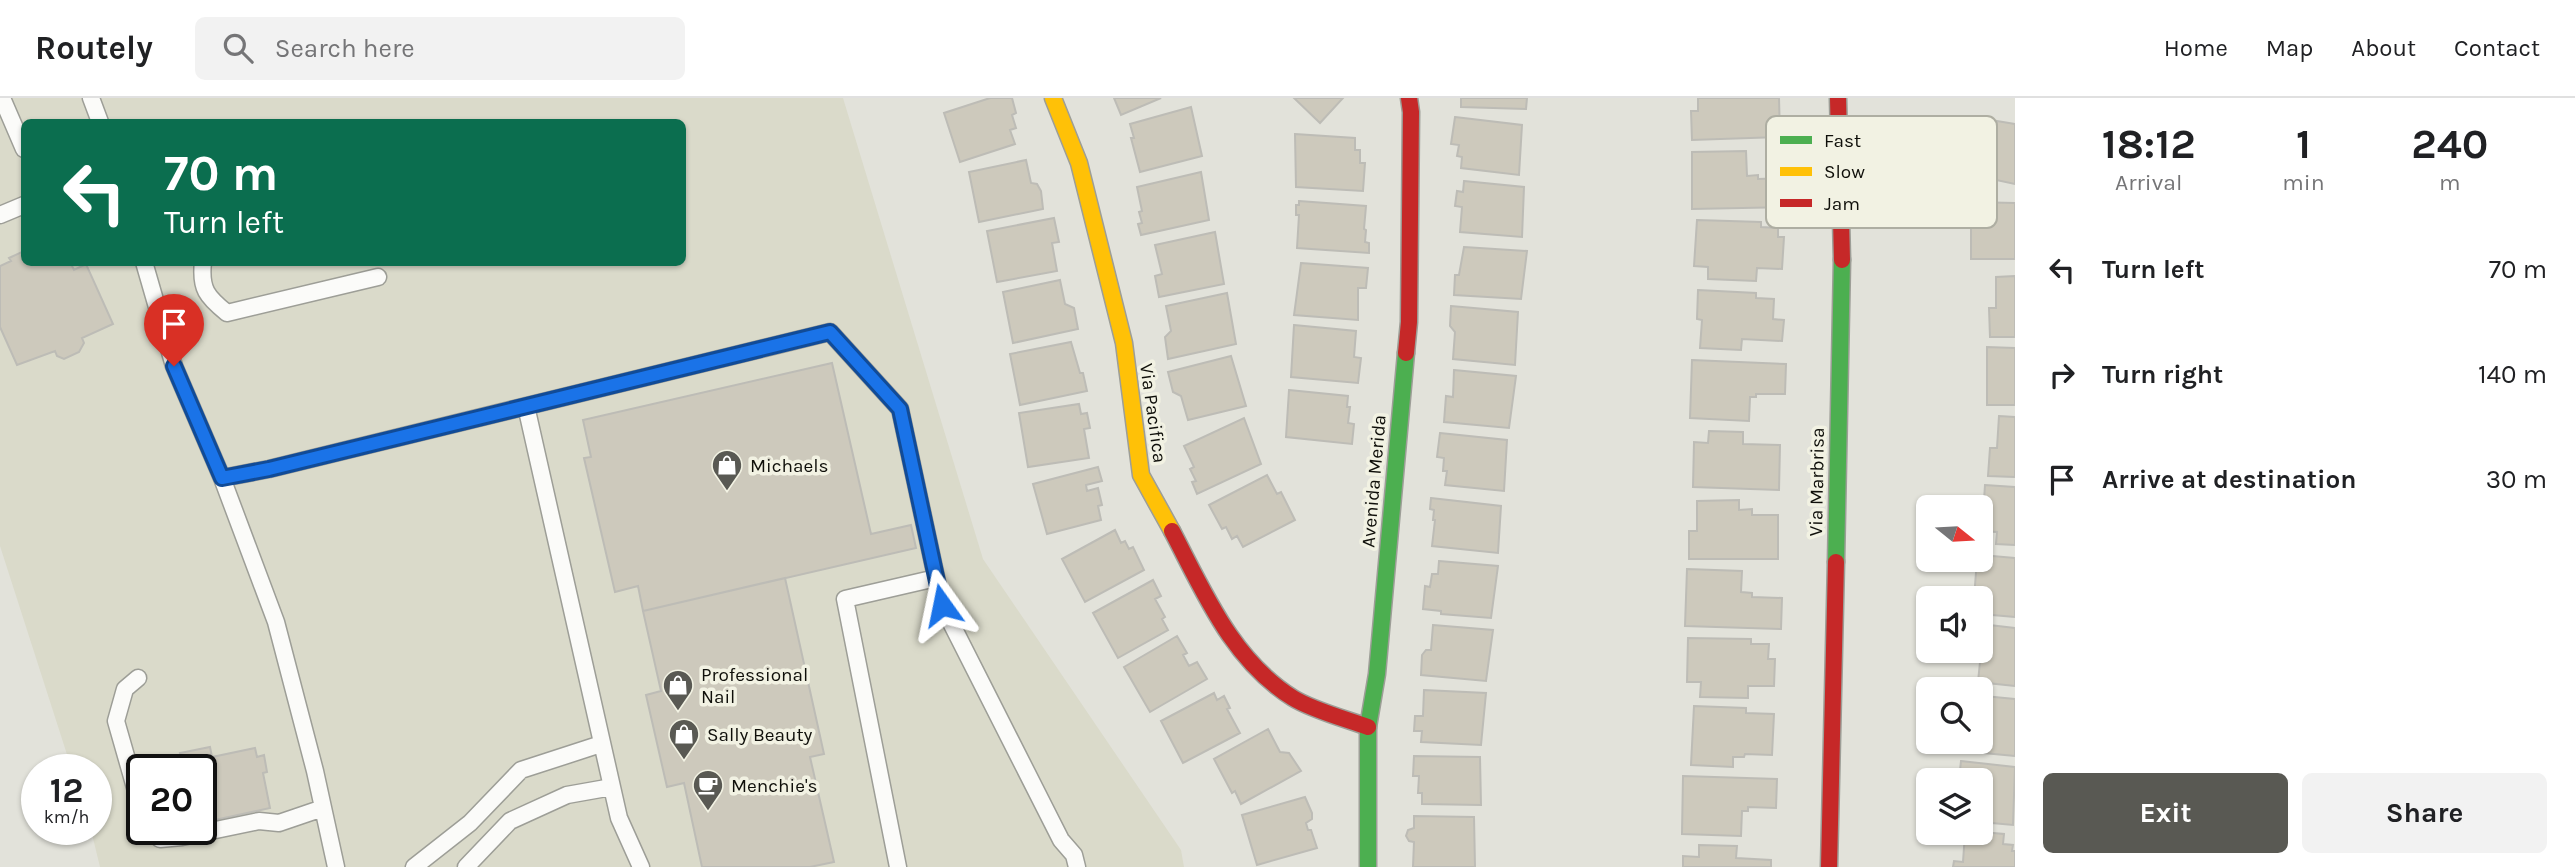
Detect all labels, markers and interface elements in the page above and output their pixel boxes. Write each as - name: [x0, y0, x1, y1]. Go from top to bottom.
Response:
- search box: [195, 17, 685, 80]
- text: Routely: [35, 29, 153, 67]
- icon: search: [219, 29, 257, 67]
- text: Search here: [275, 33, 415, 64]
- text: Home: [2164, 34, 2228, 62]
- text: Map: [2266, 34, 2313, 62]
- text: About: [2351, 34, 2416, 62]
- text: Contact: [2454, 34, 2540, 62]
- legend: [1766, 116, 1997, 228]
- text: 18:12: [2102, 119, 2196, 169]
- text: 1: [2296, 119, 2311, 169]
- text: 240: [2411, 119, 2488, 169]
- text: Fast: [1824, 130, 1861, 152]
- text: 70 m: [164, 145, 278, 202]
- icon: left: [49, 147, 140, 238]
- text: Slow: [1824, 161, 1865, 183]
- text: Arrival: [2115, 169, 2182, 196]
- text: min: [2282, 169, 2325, 196]
- text: m: [2439, 169, 2461, 196]
- text: Jam: [1824, 193, 1860, 215]
- text: Turn left: [164, 204, 284, 241]
- icon: left: [2043, 251, 2081, 289]
- text: Turn left: [2102, 254, 2204, 285]
- text: 70 m: [2489, 254, 2547, 285]
- pin: [144, 294, 204, 366]
- icon: arrive: [155, 305, 193, 343]
- icon: right: [2043, 356, 2081, 394]
- text: Turn right: [2102, 359, 2223, 390]
- text: 140 m: [2478, 359, 2547, 390]
- street label: Via Pacifica: [1135, 362, 1171, 464]
- street label: Avenida Merida: [1357, 414, 1391, 548]
- street label: Via Marbrisa: [1805, 427, 1829, 537]
- shop icon: Michaels: [710, 448, 744, 492]
- place label: Michaels: [750, 455, 829, 477]
- icon: arrive: [2043, 461, 2081, 499]
- text: Arrive at destination: [2102, 464, 2356, 495]
- text: 30 m: [2486, 464, 2547, 495]
- north arrow: [1916, 495, 1993, 572]
- map controls: [1916, 495, 1993, 845]
- position arrow: [905, 568, 979, 642]
- button: sound: [1916, 586, 1993, 663]
- place label: Professional Nail: [701, 664, 808, 708]
- shop icon: Professional Nail: [661, 668, 695, 712]
- button: search: [1916, 677, 1993, 754]
- shop icon: Sally Beauty: [667, 717, 701, 761]
- place label: Sally Beauty: [707, 724, 813, 746]
- speed limit sign: 20: [126, 754, 217, 845]
- cafe icon: Menchie's: [691, 768, 725, 812]
- button: layers: [1916, 768, 1993, 845]
- text: 12: [50, 770, 83, 811]
- button: Exit: [2043, 773, 2288, 853]
- button: Share: [2302, 773, 2547, 853]
- place label: Menchie's: [731, 775, 818, 797]
- text: km/h: [44, 806, 89, 828]

